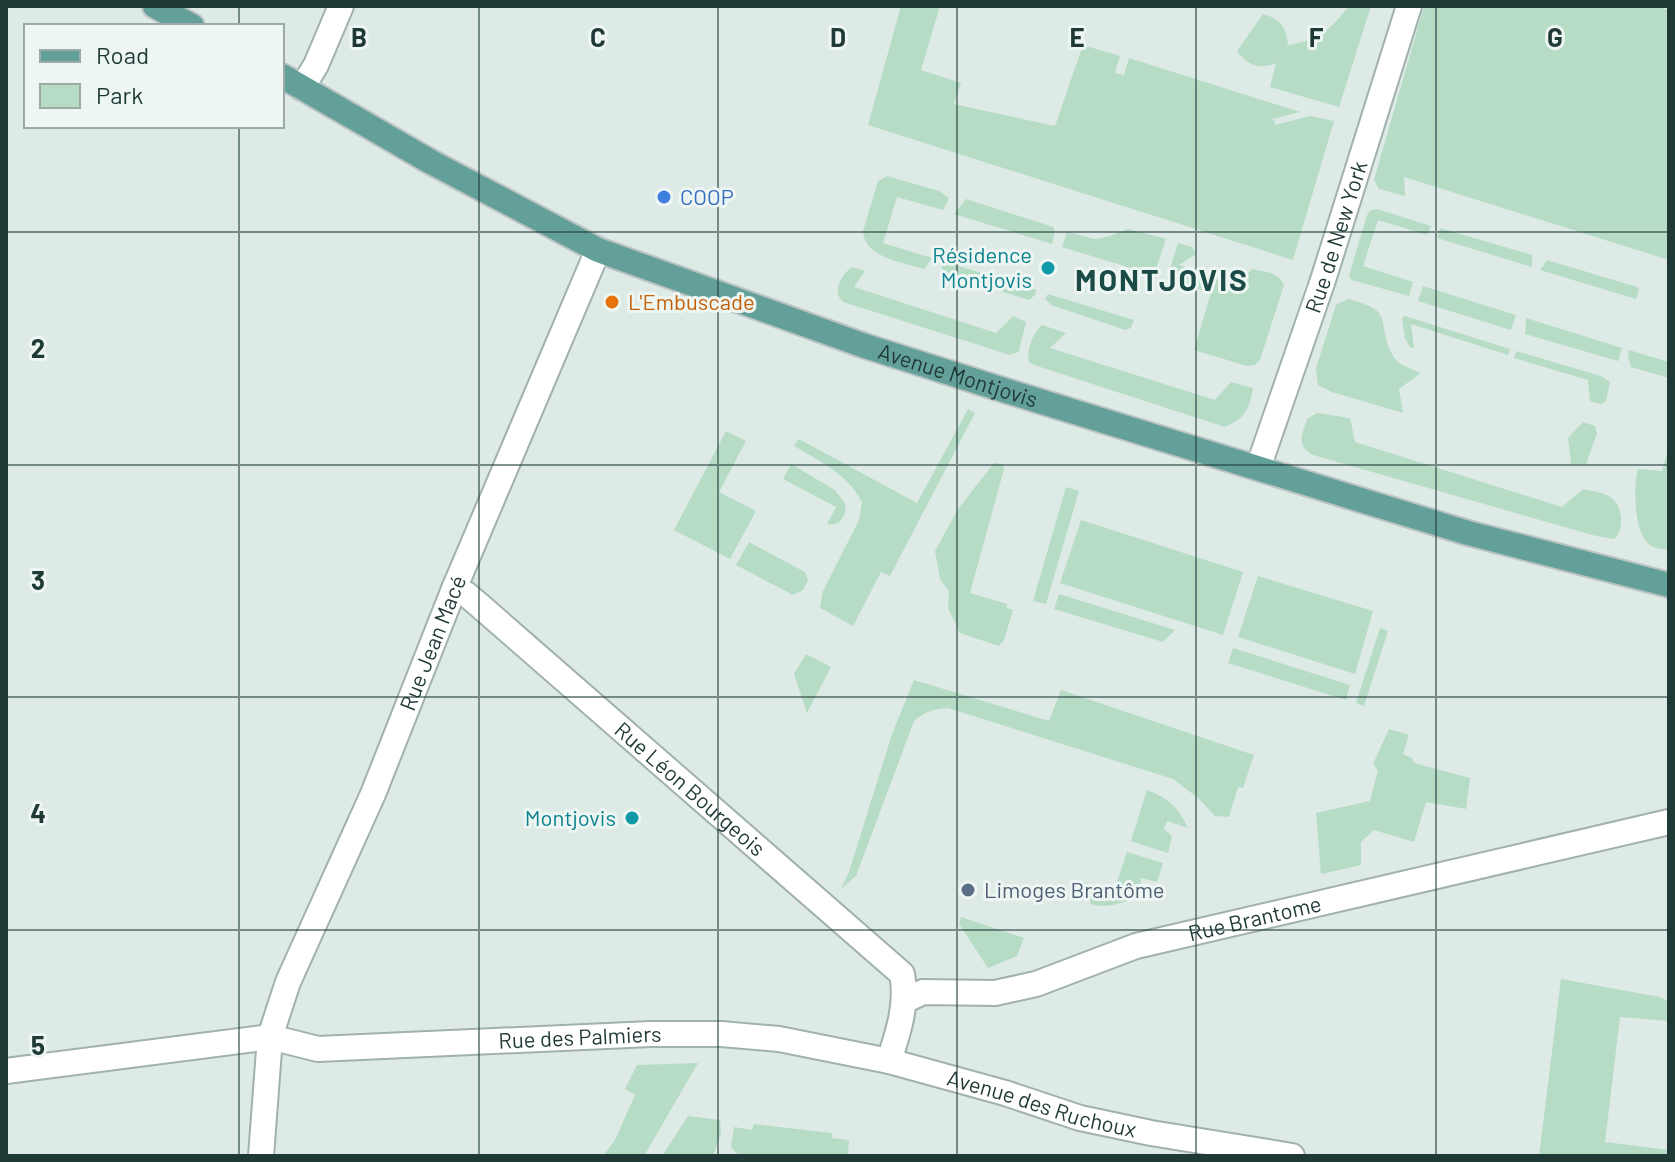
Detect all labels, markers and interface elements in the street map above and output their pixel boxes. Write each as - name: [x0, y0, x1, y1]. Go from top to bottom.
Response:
- text: B: [351, 21, 367, 52]
- text: C: [590, 21, 606, 52]
- text: D: [830, 21, 846, 52]
- text: E: [1069, 21, 1085, 52]
- text: F: [1309, 21, 1324, 52]
- text: G: [1547, 21, 1563, 52]
- legend: [24, 24, 284, 128]
- text: Road: [96, 40, 149, 69]
- text: Park: [96, 80, 143, 109]
- street label: Rue de New York: [1299, 157, 1372, 316]
- place label: COOP: [680, 183, 734, 209]
- marker: COOP: [655, 188, 673, 206]
- place label: Résidence Montjovis: [932, 241, 1032, 292]
- marker: Résidence Montjovis: [1039, 259, 1057, 277]
- district label: MONTJOVIS: [1075, 261, 1249, 297]
- place label: L'Embuscade: [628, 288, 755, 314]
- marker: L'Embuscade: [603, 293, 621, 311]
- text: 2: [31, 332, 45, 363]
- street label: Avenue Montjovis: [875, 337, 1041, 412]
- text: 3: [31, 564, 45, 595]
- street label: Rue Jean Macé: [393, 571, 470, 714]
- street label: Rue Léon Bourgeois: [610, 716, 771, 861]
- text: 4: [30, 797, 46, 828]
- place label: Montjovis: [525, 804, 616, 830]
- marker: Montjovis: [623, 809, 641, 827]
- place label: Limoges Brantôme: [984, 876, 1165, 902]
- marker: Limoges Brantôme: [959, 881, 977, 899]
- street label: Rue Brantome: [1186, 889, 1324, 945]
- street label: Rue des Palmiers: [498, 1020, 662, 1053]
- text: 5: [31, 1029, 45, 1060]
- street label: Avenue des Ruchoux: [944, 1064, 1139, 1142]

